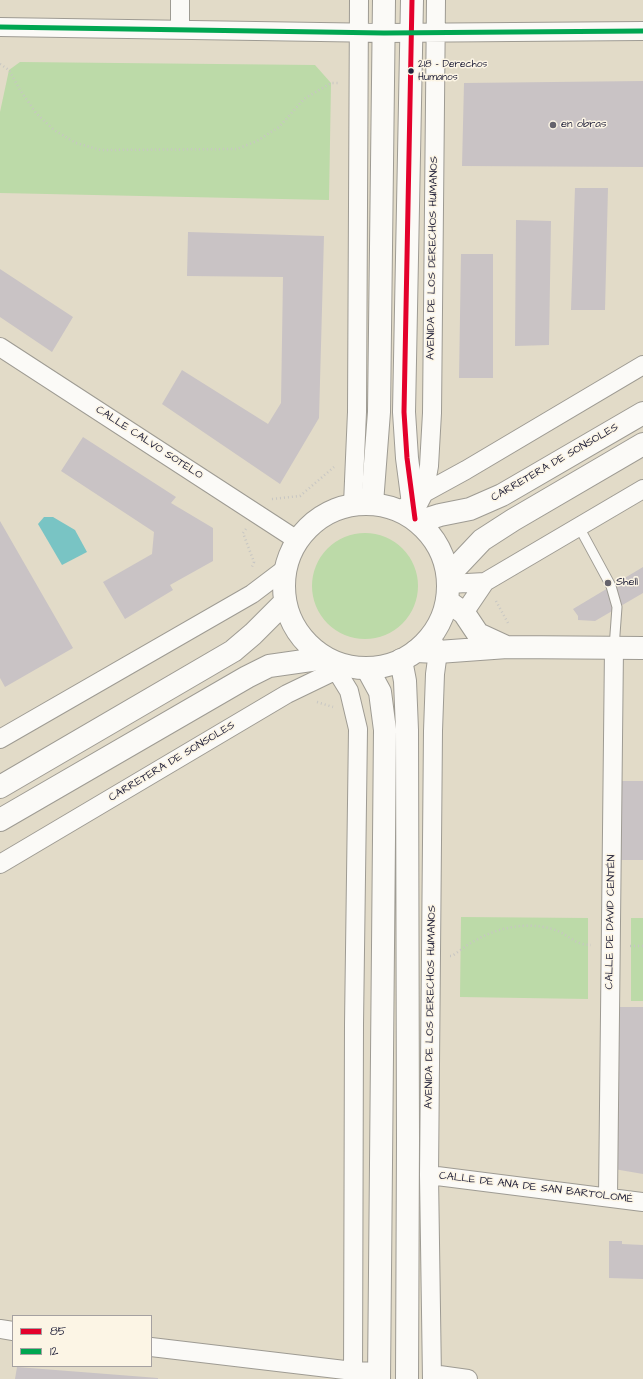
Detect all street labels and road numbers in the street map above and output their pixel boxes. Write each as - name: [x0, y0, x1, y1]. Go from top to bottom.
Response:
- street label: AVENIDA DE LOS DERECHOS HUMANOS: [425, 156, 441, 360]
- street label: CALLE CALVO SOTELO: [93, 403, 205, 483]
- street label: CARRETERA DE SONSOLES: [489, 421, 621, 505]
- street label: CARRETERA DE SONSOLES: [107, 719, 237, 805]
- street label: CALLE DE DAVID CENTÉN: [603, 855, 619, 989]
- street label: AVENIDA DE LOS DERECHOS HUMANOS: [423, 905, 439, 1109]
- street label: CALLE DE ANA DE SAN BARTOLOMÉ: [438, 1170, 634, 1206]

